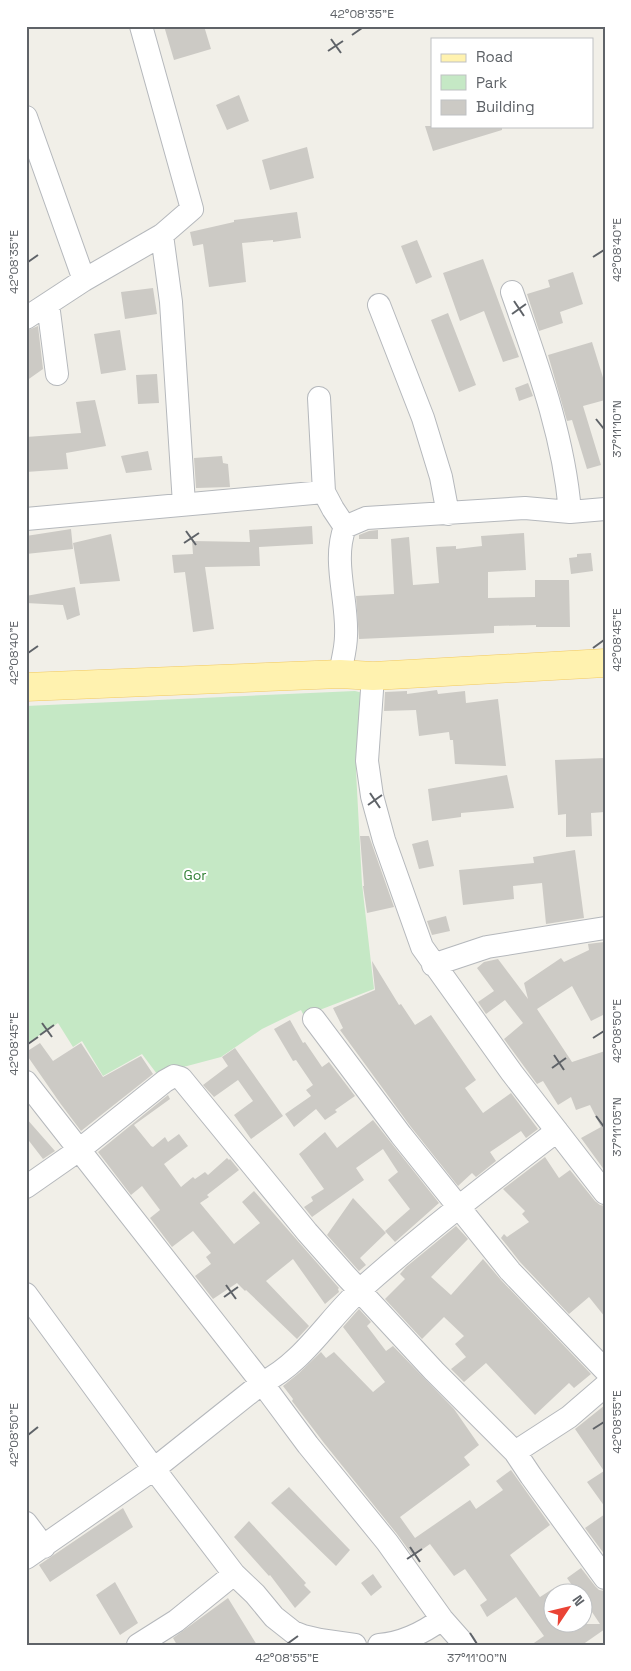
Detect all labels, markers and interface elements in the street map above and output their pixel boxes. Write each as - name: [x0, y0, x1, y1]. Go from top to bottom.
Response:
- text: 42°08'35"E: [330, 6, 394, 22]
- legend: [431, 38, 594, 128]
- text: Road: [476, 47, 513, 66]
- text: Park: [476, 73, 507, 92]
- text: Building: [476, 97, 535, 116]
- text: 42°08'40"E: [609, 218, 625, 282]
- text: 42°08'35"E: [6, 230, 22, 294]
- text: 37°11'10"N: [609, 400, 625, 458]
- text: 42°08'45"E: [609, 608, 625, 672]
- text: 42°08'40"E: [6, 621, 22, 685]
- park label: Gor: [183, 866, 207, 884]
- text: 42°08'50"E: [609, 999, 625, 1063]
- text: 42°08'45"E: [6, 1012, 22, 1076]
- text: 37°11'05"N: [609, 1097, 625, 1157]
- text: 42°08'55"E: [609, 1390, 625, 1454]
- text: 42°08'50"E: [6, 1403, 22, 1467]
- north arrow: [544, 1584, 594, 1634]
- text: N: [569, 1592, 589, 1610]
- text: 42°08'55"E: [255, 1650, 319, 1666]
- text: 37°11'00"N: [447, 1650, 507, 1666]

